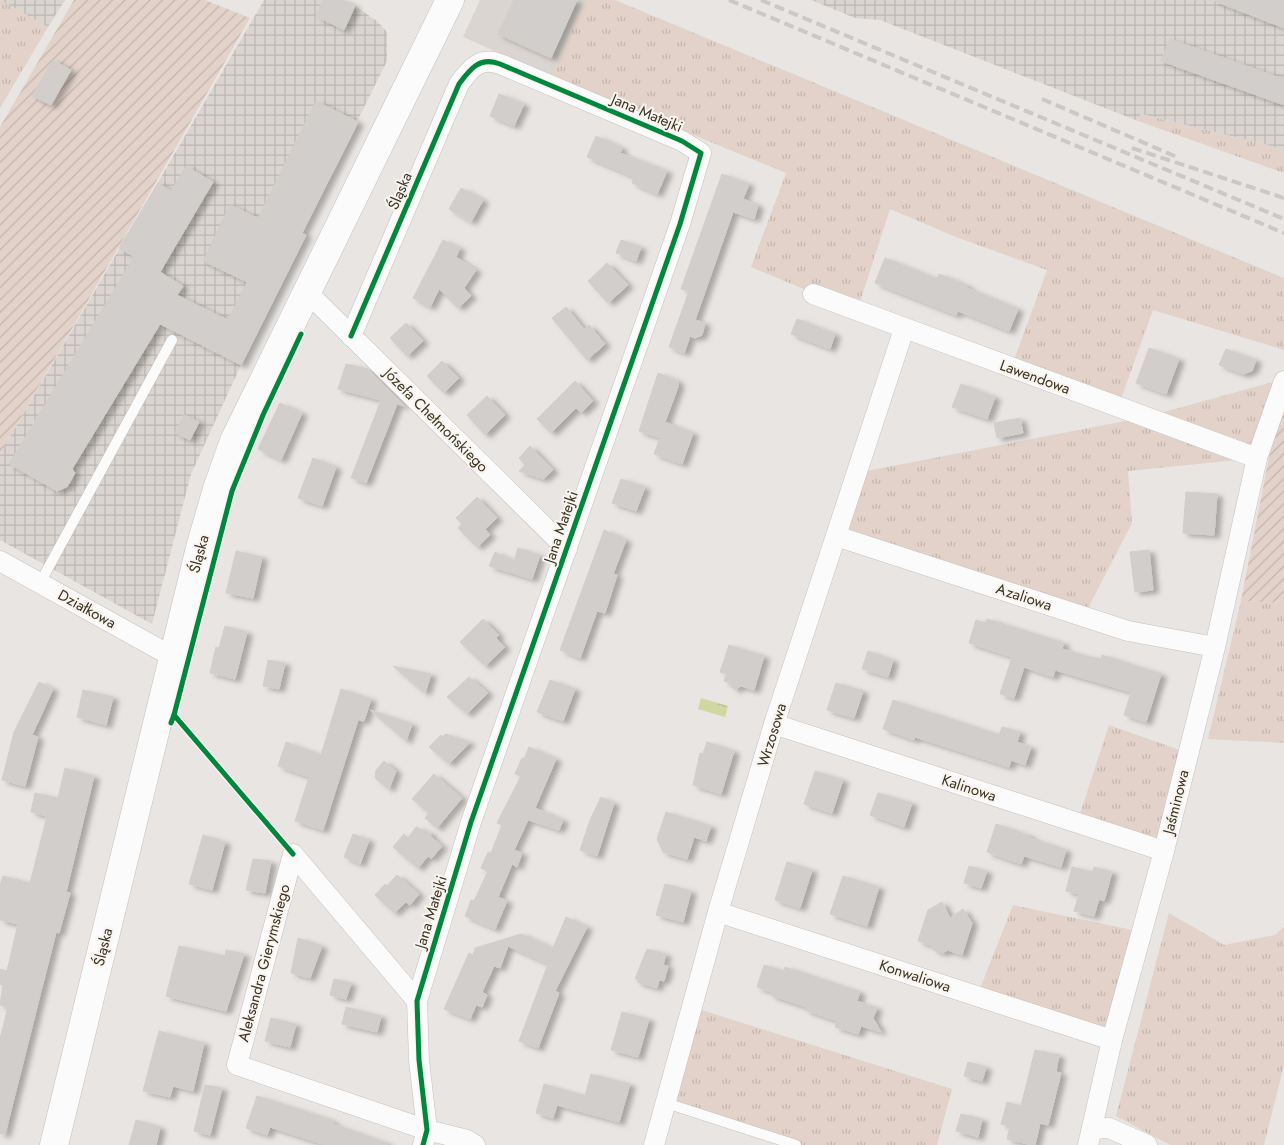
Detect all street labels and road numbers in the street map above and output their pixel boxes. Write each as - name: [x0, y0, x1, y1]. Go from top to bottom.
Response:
- street label: Jana Matejki: [606, 87, 686, 138]
- street label: Śląska: [382, 169, 418, 213]
- street label: Lawendowa: [997, 354, 1073, 400]
- street label: Józefa Chełmońskiego: [377, 361, 493, 477]
- street label: Jana Matejki: [538, 488, 584, 568]
- street label: Śląska: [183, 532, 215, 576]
- street label: Azaliowa: [993, 578, 1055, 616]
- street label: Działkowa: [54, 584, 120, 634]
- street label: Wrzosowa: [752, 700, 792, 770]
- street label: Jaśminowa: [1157, 767, 1195, 838]
- street label: Kalinowa: [939, 769, 999, 807]
- street label: Jana Matejki: [409, 873, 453, 953]
- street label: Aleksandra Gierymskiego: [232, 882, 296, 1044]
- street label: Śląska: [88, 926, 118, 968]
- street label: Konwaliowa: [876, 954, 954, 998]

